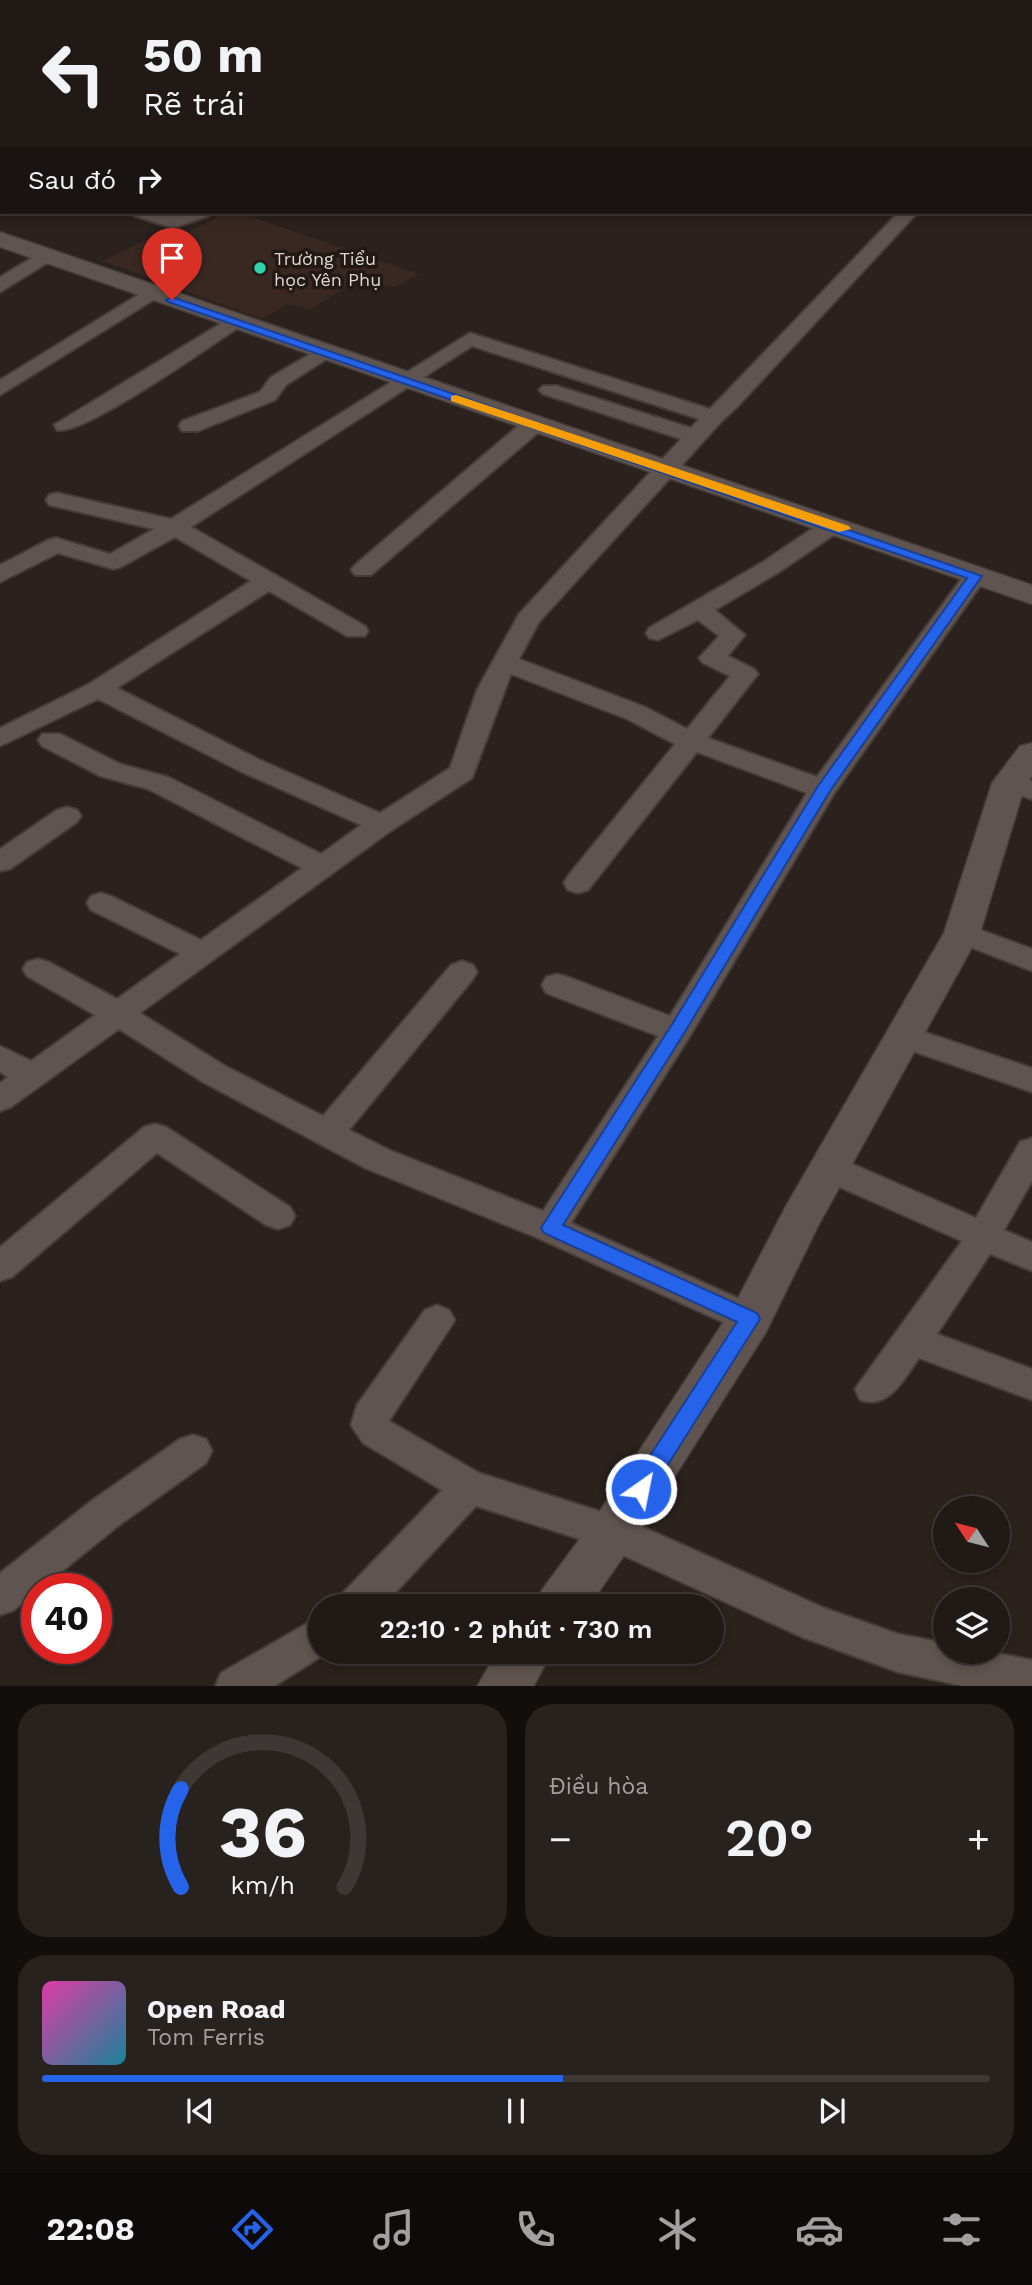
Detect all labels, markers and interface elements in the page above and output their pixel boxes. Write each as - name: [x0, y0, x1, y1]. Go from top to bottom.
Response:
- text: 50 m: [143, 26, 263, 84]
- icon: left: [28, 28, 119, 119]
- text: Rẽ trái: [143, 85, 245, 123]
- icon: right: [130, 161, 168, 199]
- text: Sau đó: [28, 165, 116, 195]
- pin: [142, 228, 202, 300]
- icon: arrive: [153, 239, 191, 277]
- place label: Trường Tiểu học Yên Phụ: [274, 248, 381, 290]
- marker: Trường Tiểu học Yên Phụ: [252, 260, 268, 276]
- position arrow: [604, 1452, 678, 1526]
- north arrow: [933, 1496, 1010, 1573]
- map controls: [933, 1496, 1010, 1664]
- speed limit sign: 40: [21, 1573, 112, 1664]
- button: layers: [933, 1587, 1010, 1664]
- text: 22:10 · 2 phút · 730 m: [380, 1614, 652, 1644]
- text: Điều hòa: [549, 1773, 648, 1800]
- text: 36: [218, 1789, 307, 1875]
- text: 20°: [725, 1808, 814, 1869]
- text: −: [549, 1817, 572, 1861]
- text: +: [967, 1817, 990, 1861]
- text: km/h: [230, 1870, 295, 1899]
- text: Open Road: [147, 1994, 285, 2024]
- text: Tom Ferris: [147, 2024, 265, 2051]
- icon: previous: [181, 2092, 219, 2130]
- icon: pause: [497, 2092, 535, 2130]
- icon: next: [813, 2092, 851, 2130]
- icon: directions: [228, 2205, 277, 2254]
- icon: music: [369, 2205, 418, 2254]
- icon: phone: [511, 2205, 560, 2254]
- icon: climate: [653, 2205, 702, 2254]
- icon: car: [795, 2205, 844, 2254]
- icon: filters: [937, 2205, 986, 2254]
- text: 22:08: [46, 2210, 135, 2248]

